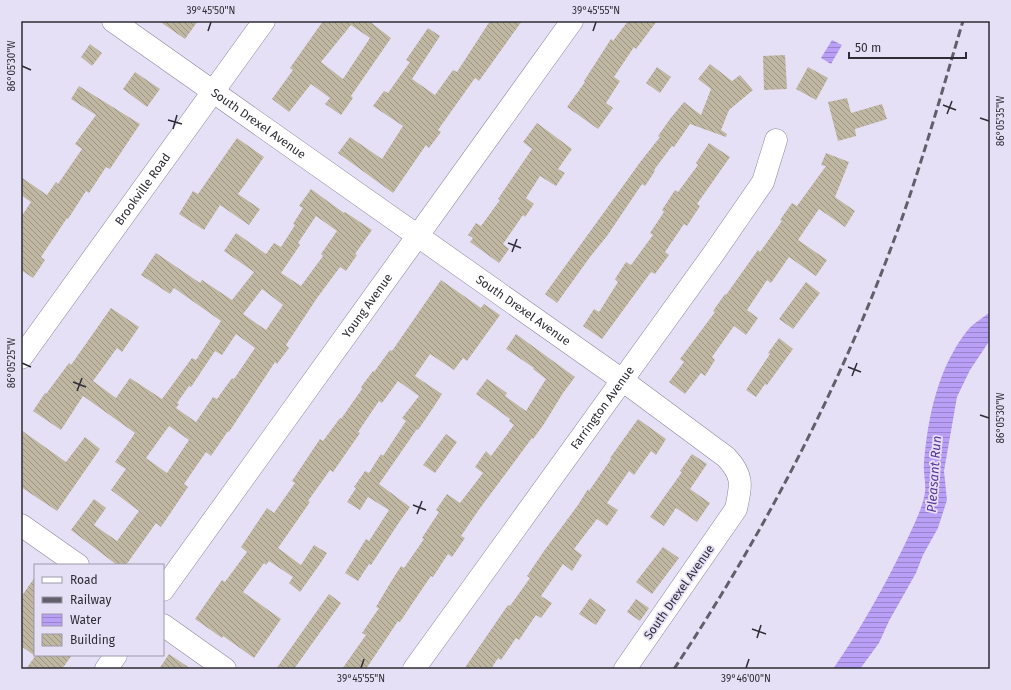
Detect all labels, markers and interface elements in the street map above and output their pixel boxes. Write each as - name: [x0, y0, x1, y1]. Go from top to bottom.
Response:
- text: 39°45'50"N: [187, 5, 235, 17]
- text: 39°45'55"N: [572, 5, 620, 17]
- scale bar: [849, 34, 966, 60]
- text: 86°05'30"W: [6, 40, 18, 92]
- text: 50 m: [855, 41, 881, 55]
- street label: South Drexel Avenue: [208, 85, 308, 162]
- text: 86°05'35"W: [995, 95, 1007, 146]
- street label: Brookville Road: [112, 151, 173, 228]
- street label: Young Avenue: [339, 271, 395, 341]
- street label: South Drexel Avenue: [473, 272, 573, 348]
- text: 86°05'25"W: [6, 337, 18, 388]
- street label: Farrington Avenue: [568, 364, 637, 452]
- text: 86°05'30"W: [995, 392, 1007, 444]
- water label: Pleasant Run: [924, 435, 944, 513]
- street label: South Drexel Avenue: [641, 542, 717, 642]
- legend: [34, 564, 164, 656]
- text: Road: [70, 573, 98, 587]
- text: Railway: [70, 593, 111, 607]
- text: Water: [70, 613, 102, 627]
- text: Building: [70, 633, 116, 647]
- text: 39°45'55"N: [337, 673, 385, 685]
- text: 39°46'00"N: [721, 673, 771, 685]

